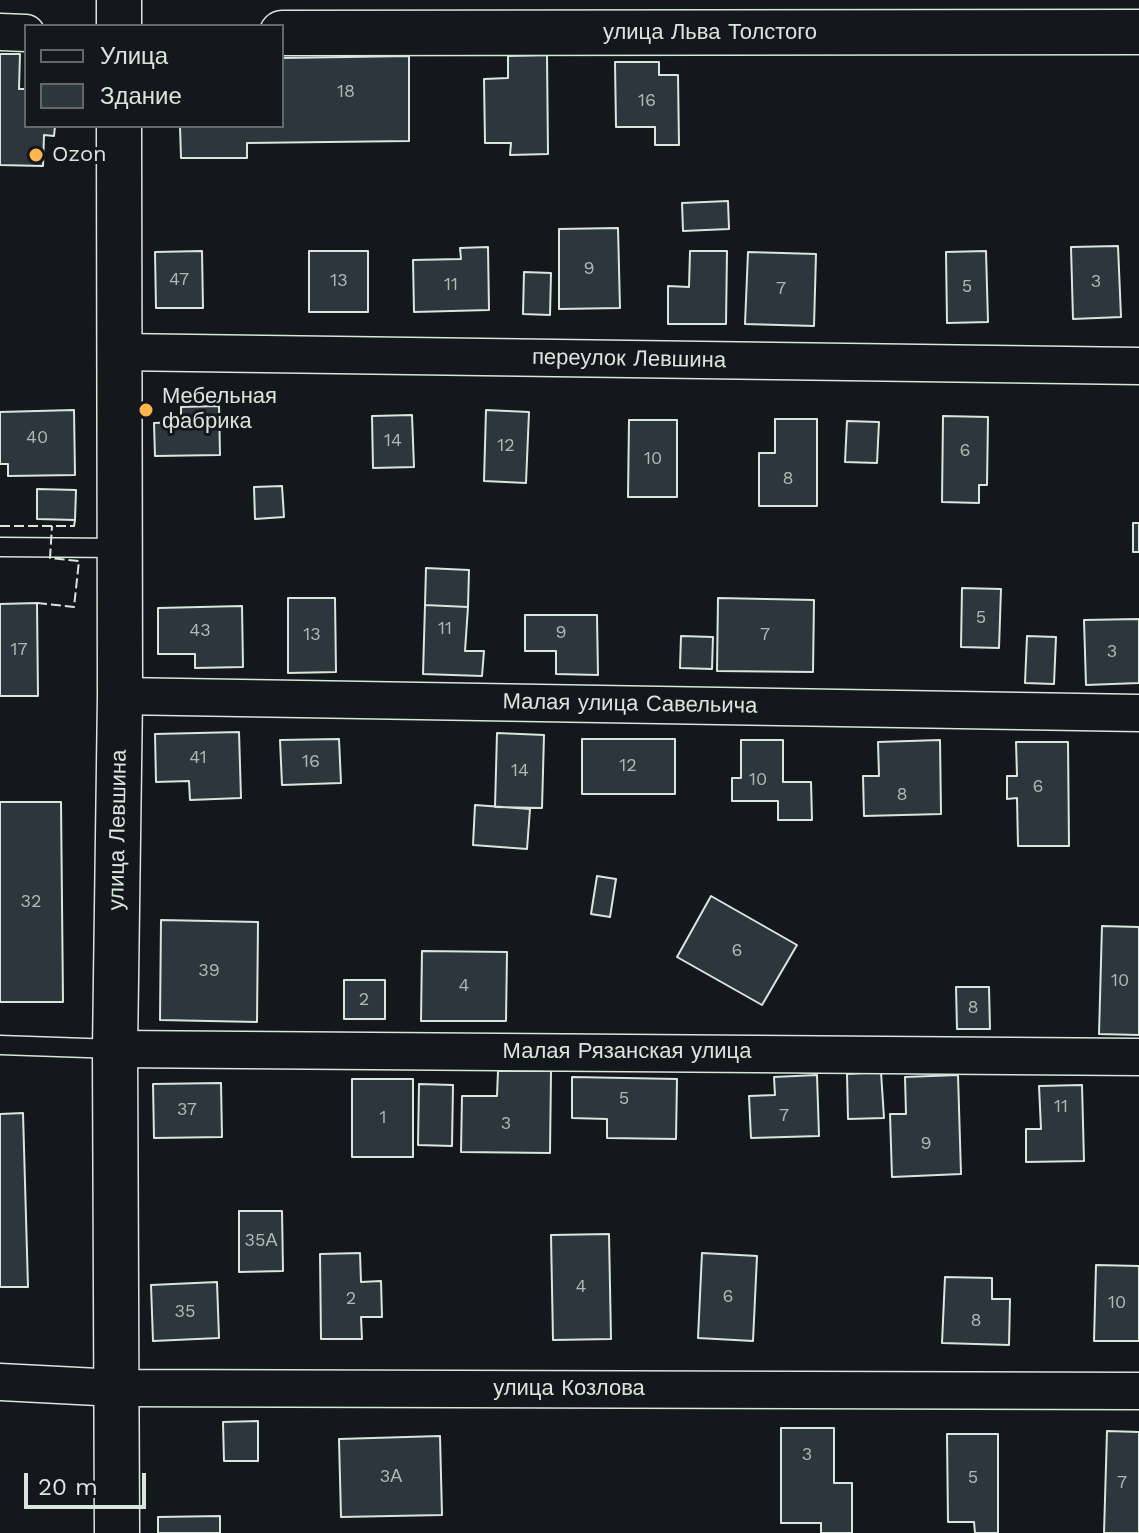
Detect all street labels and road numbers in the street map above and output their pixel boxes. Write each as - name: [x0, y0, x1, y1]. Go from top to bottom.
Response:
- street label: улица Льва Толстого: [603, 20, 817, 46]
- street label: переулок Левшина: [532, 344, 726, 374]
- street label: Малая улица Савельича: [502, 689, 758, 719]
- street label: улица Левшина: [103, 749, 133, 911]
- street label: Малая Рязанская улица: [503, 1039, 751, 1065]
- street label: улица Козлова: [493, 1376, 645, 1402]

